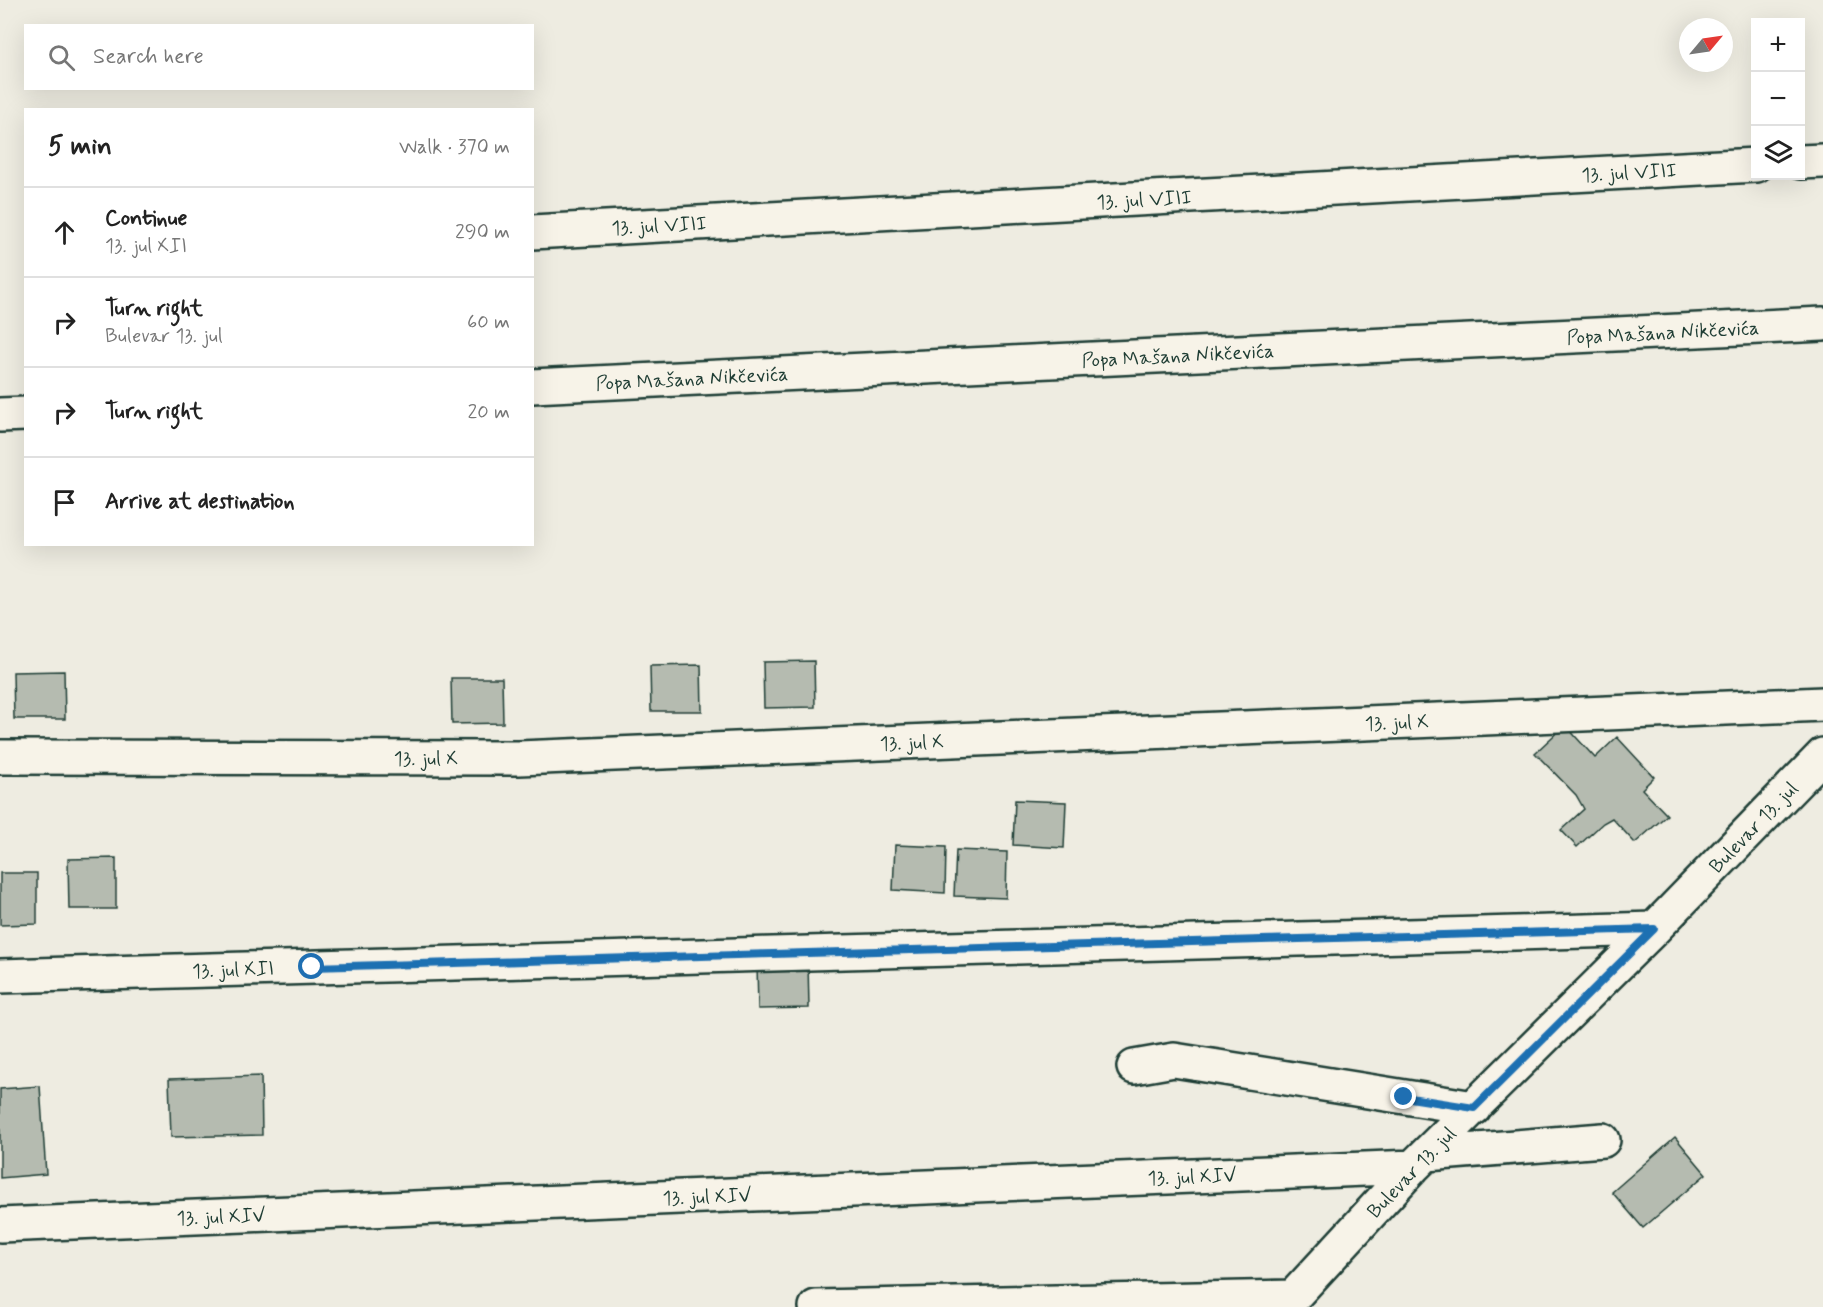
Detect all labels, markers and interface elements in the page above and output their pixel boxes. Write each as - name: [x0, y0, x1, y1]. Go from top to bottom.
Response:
- north arrow: [1679, 18, 1733, 72]
- map controls: [1751, 18, 1805, 180]
- button: +: [1751, 18, 1805, 72]
- search box: [24, 24, 534, 90]
- icon: search: [45, 41, 78, 74]
- text: Search here: [93, 43, 204, 71]
- button: −: [1751, 72, 1805, 126]
- button: layers: [1751, 126, 1805, 180]
- text: 5 min: [48, 130, 112, 164]
- text: Walk · 370 m: [399, 134, 510, 161]
- street label: 13. jul VIII: [1581, 158, 1677, 189]
- street label: 13. jul VIII: [1096, 185, 1192, 216]
- text: Continue: [105, 205, 187, 233]
- street label: 13. jul VIII: [611, 211, 707, 242]
- icon: ahead: [48, 216, 81, 249]
- text: 290 m: [455, 219, 510, 246]
- text: 13. jul XII: [105, 233, 187, 260]
- text: Turn right: [105, 295, 203, 323]
- icon: right: [48, 306, 81, 339]
- text: 60 m: [467, 309, 510, 336]
- street label: Popa Mašana Nikčevića: [1566, 315, 1760, 352]
- text: Bulevar 13. jul: [105, 323, 223, 350]
- street label: Popa Mašana Nikčevića: [1081, 338, 1275, 375]
- street label: Popa Mašana Nikčevića: [595, 361, 789, 398]
- icon: right: [48, 396, 81, 429]
- text: Turn right: [105, 398, 203, 426]
- text: 20 m: [467, 399, 510, 426]
- icon: arrive: [48, 486, 81, 519]
- text: Arrive at destination: [105, 488, 295, 516]
- street label: 13. jul X: [1364, 709, 1430, 738]
- street label: 13. jul X: [879, 729, 945, 758]
- street label: 13. jul X: [394, 746, 458, 773]
- street label: Bulevar 13. jul: [1704, 776, 1805, 880]
- route start: [298, 953, 324, 979]
- street label: 13. jul XII: [192, 956, 275, 985]
- route end: [1390, 1083, 1416, 1109]
- street label: Bulevar 13. jul: [1362, 1121, 1463, 1225]
- street label: 13. jul XIV: [1147, 1162, 1237, 1193]
- street label: 13. jul XIV: [662, 1182, 752, 1213]
- street label: 13. jul XIV: [176, 1202, 266, 1233]

